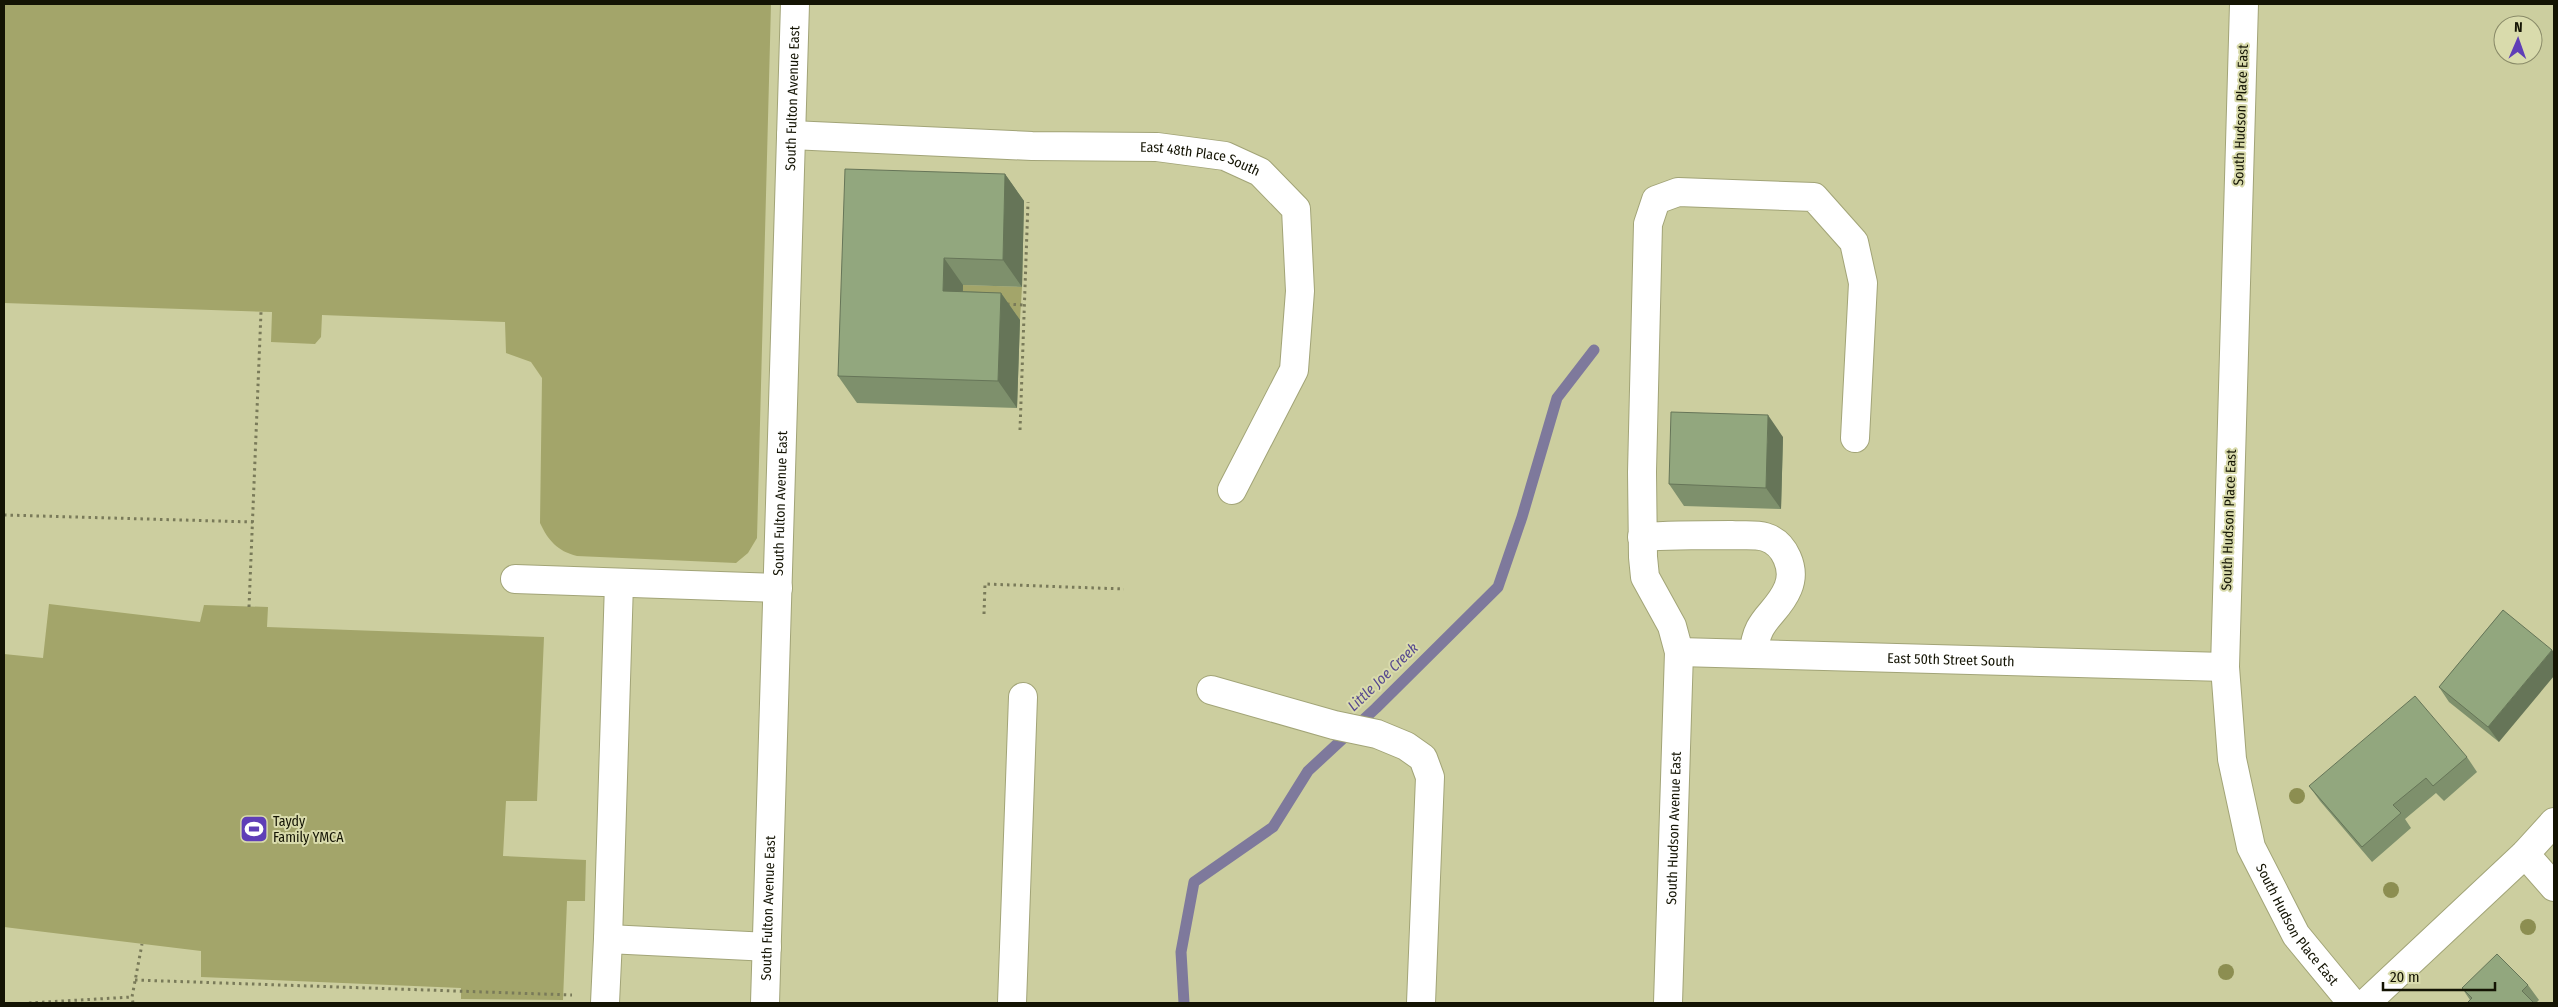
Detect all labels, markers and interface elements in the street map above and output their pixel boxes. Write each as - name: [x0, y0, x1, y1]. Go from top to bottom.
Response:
- north arrow: [2493, 15, 2543, 65]
- text: N: [2514, 19, 2523, 36]
- street label: South Fulton Avenue East: [781, 25, 803, 171]
- street label: South Hudson Place East: [2230, 44, 2252, 186]
- street label: East 48th Place South: [1140, 138, 1263, 179]
- street label: South Fulton Avenue East: [769, 430, 791, 576]
- street label: South Hudson Place East: [2218, 449, 2240, 591]
- water label: Little Joe Creek: [1344, 639, 1422, 715]
- street label: East 50th Street South: [1887, 649, 2015, 670]
- street label: South Hudson Avenue East: [1663, 751, 1684, 905]
- place label: Taydy Family YMCA: [273, 813, 344, 846]
- sports icon: Taydy Family YMCA: [239, 814, 269, 844]
- street label: South Fulton Avenue East: [757, 835, 779, 981]
- street label: South Hudson Place East: [2252, 861, 2343, 989]
- scale bar: [2383, 960, 2496, 992]
- text: 20 m: [2390, 968, 2420, 986]

